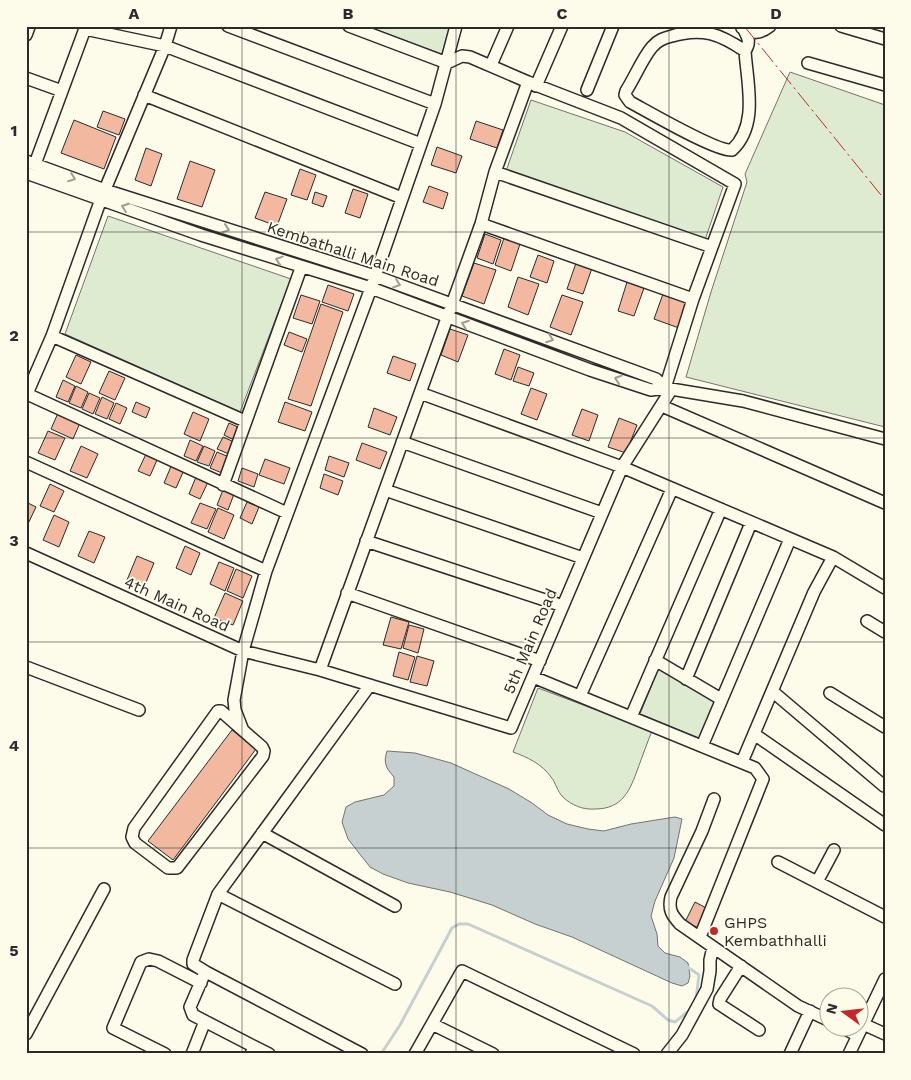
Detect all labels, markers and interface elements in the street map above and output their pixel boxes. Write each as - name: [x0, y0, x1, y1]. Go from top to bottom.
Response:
- text: A: [129, 4, 140, 23]
- text: B: [343, 4, 354, 23]
- text: C: [557, 4, 568, 23]
- text: D: [770, 4, 782, 23]
- text: 1: [11, 121, 17, 140]
- one-way arrow: [67, 172, 76, 182]
- one-way arrow: [121, 203, 130, 213]
- street label: Kembathalli Main Road: [265, 217, 441, 291]
- one-way arrow: [221, 224, 230, 234]
- one-way arrow: [275, 256, 283, 266]
- one-way arrow: [393, 278, 401, 288]
- one-way arrow: [461, 320, 470, 330]
- text: 2: [9, 326, 19, 345]
- one-way arrow: [546, 333, 554, 343]
- one-way arrow: [615, 375, 623, 385]
- text: 3: [9, 531, 19, 550]
- street label: 4th Main Road: [121, 572, 233, 636]
- street label: 5th Main Road: [499, 585, 561, 697]
- text: 4: [9, 736, 19, 755]
- place label: GHPS Kembathhalli: [724, 913, 827, 950]
- marker: GHPS Kembathhalli: [708, 925, 720, 937]
- text: 5: [9, 941, 19, 960]
- north arrow: [818, 988, 868, 1038]
- text: N: [822, 1002, 841, 1016]

